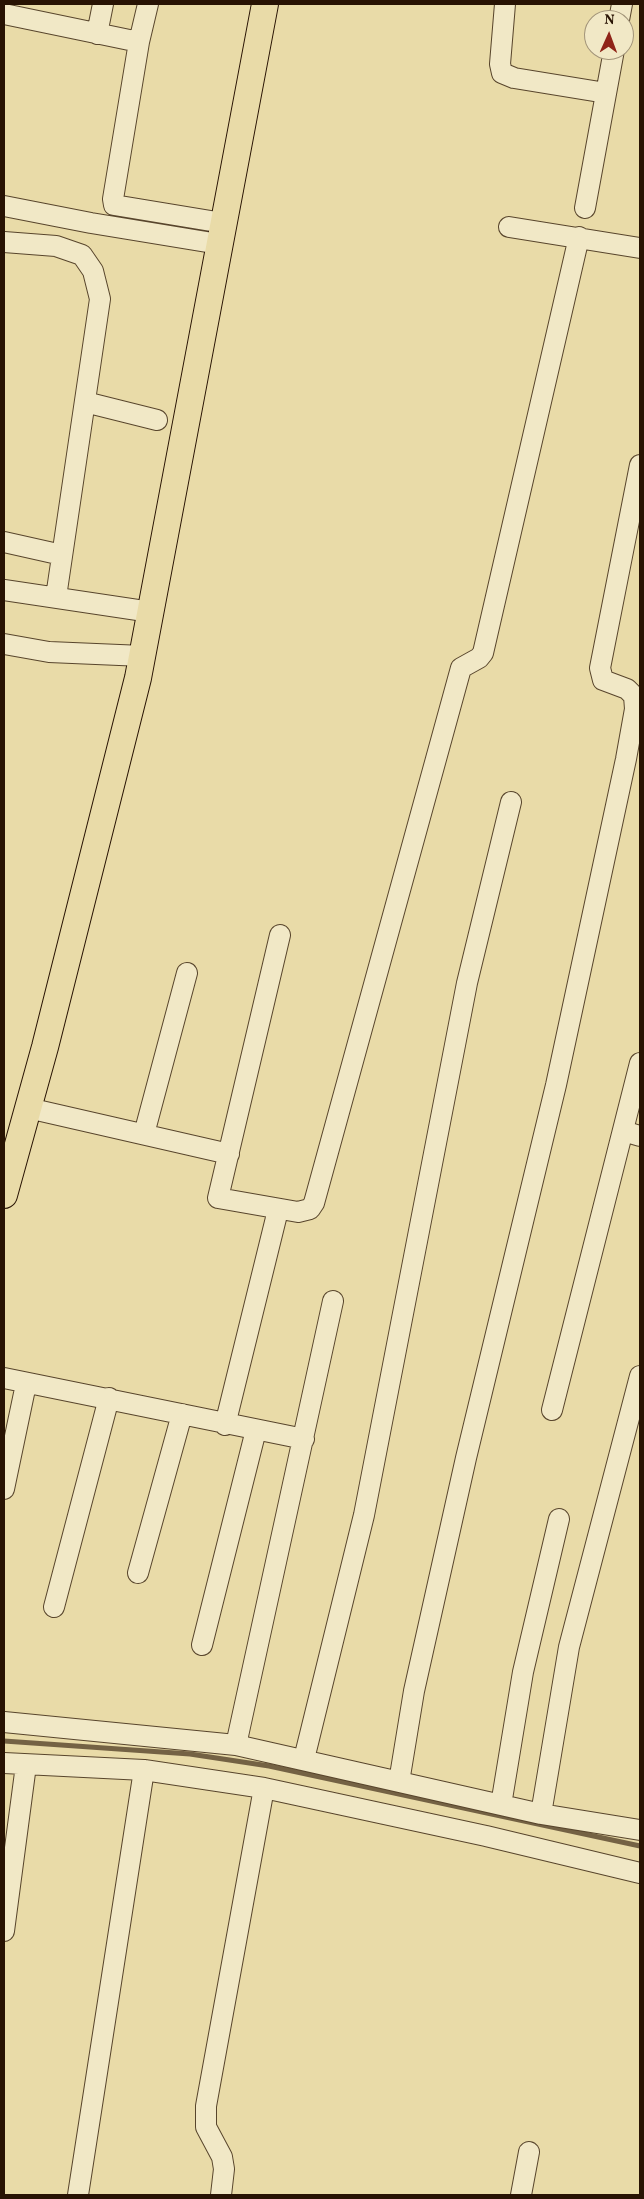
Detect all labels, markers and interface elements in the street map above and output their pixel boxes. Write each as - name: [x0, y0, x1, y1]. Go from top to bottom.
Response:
- north arrow: [584, 10, 634, 60]
- text: N: [604, 11, 615, 30]

